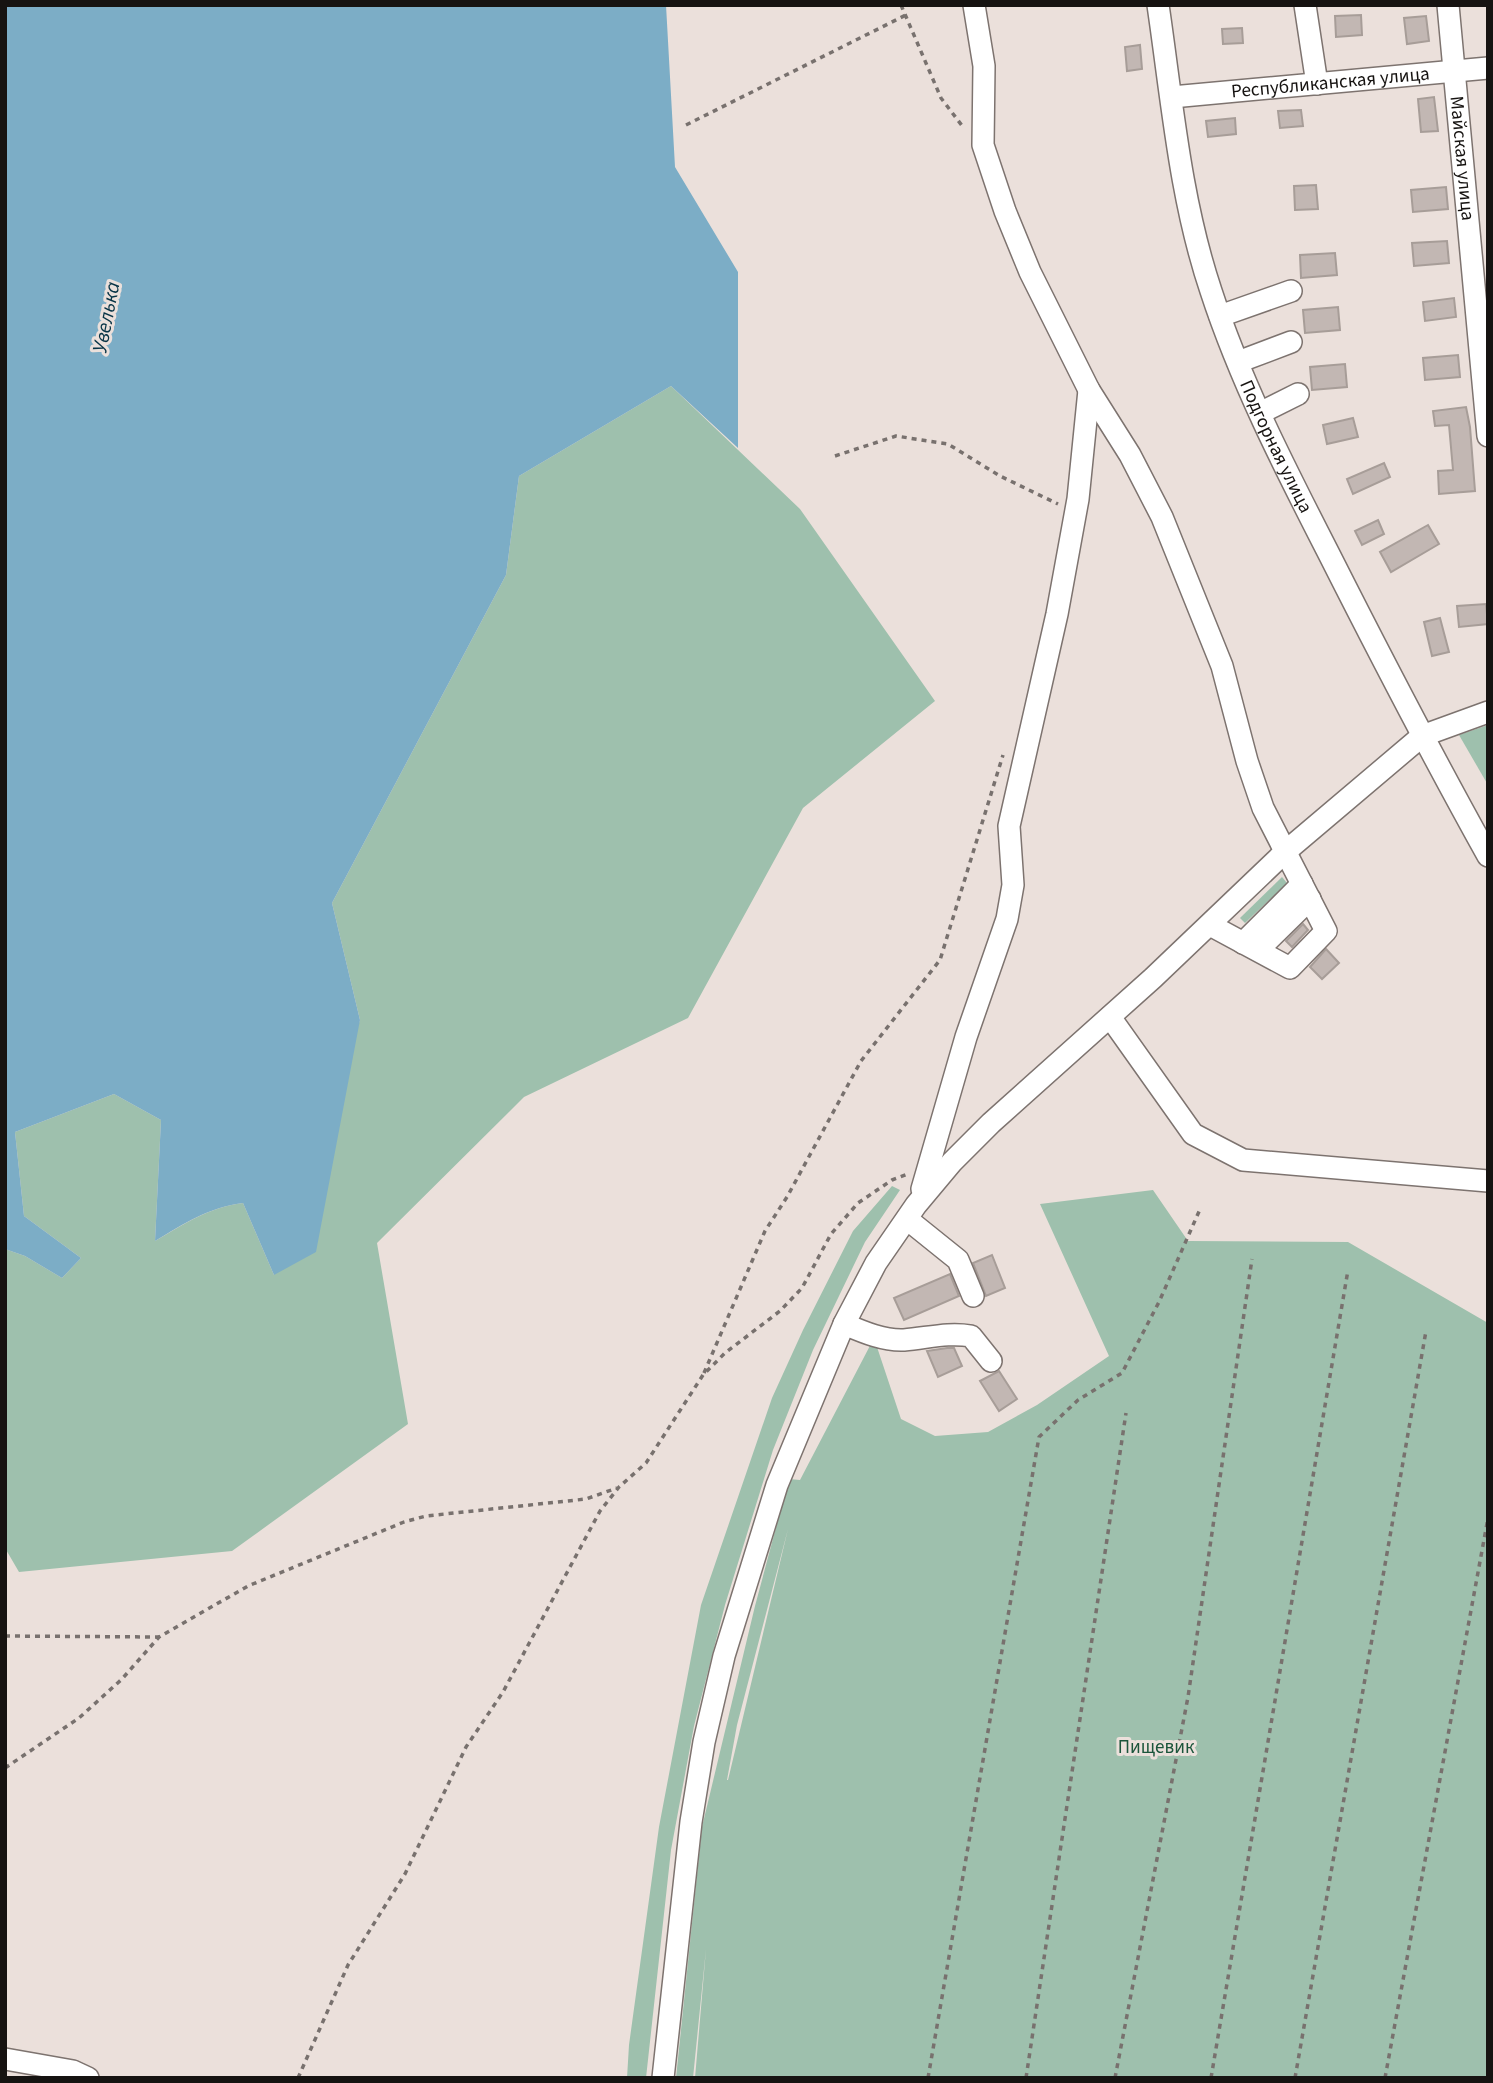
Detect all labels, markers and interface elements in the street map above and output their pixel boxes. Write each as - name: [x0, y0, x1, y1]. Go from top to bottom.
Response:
- street label: Республиканская улица: [1230, 60, 1431, 105]
- street label: Майская улица: [1443, 95, 1481, 222]
- water label: Увелька: [84, 279, 128, 355]
- street label: Подгорная улица: [1233, 376, 1319, 518]
- park label: Пищевик: [1118, 1734, 1195, 1761]

